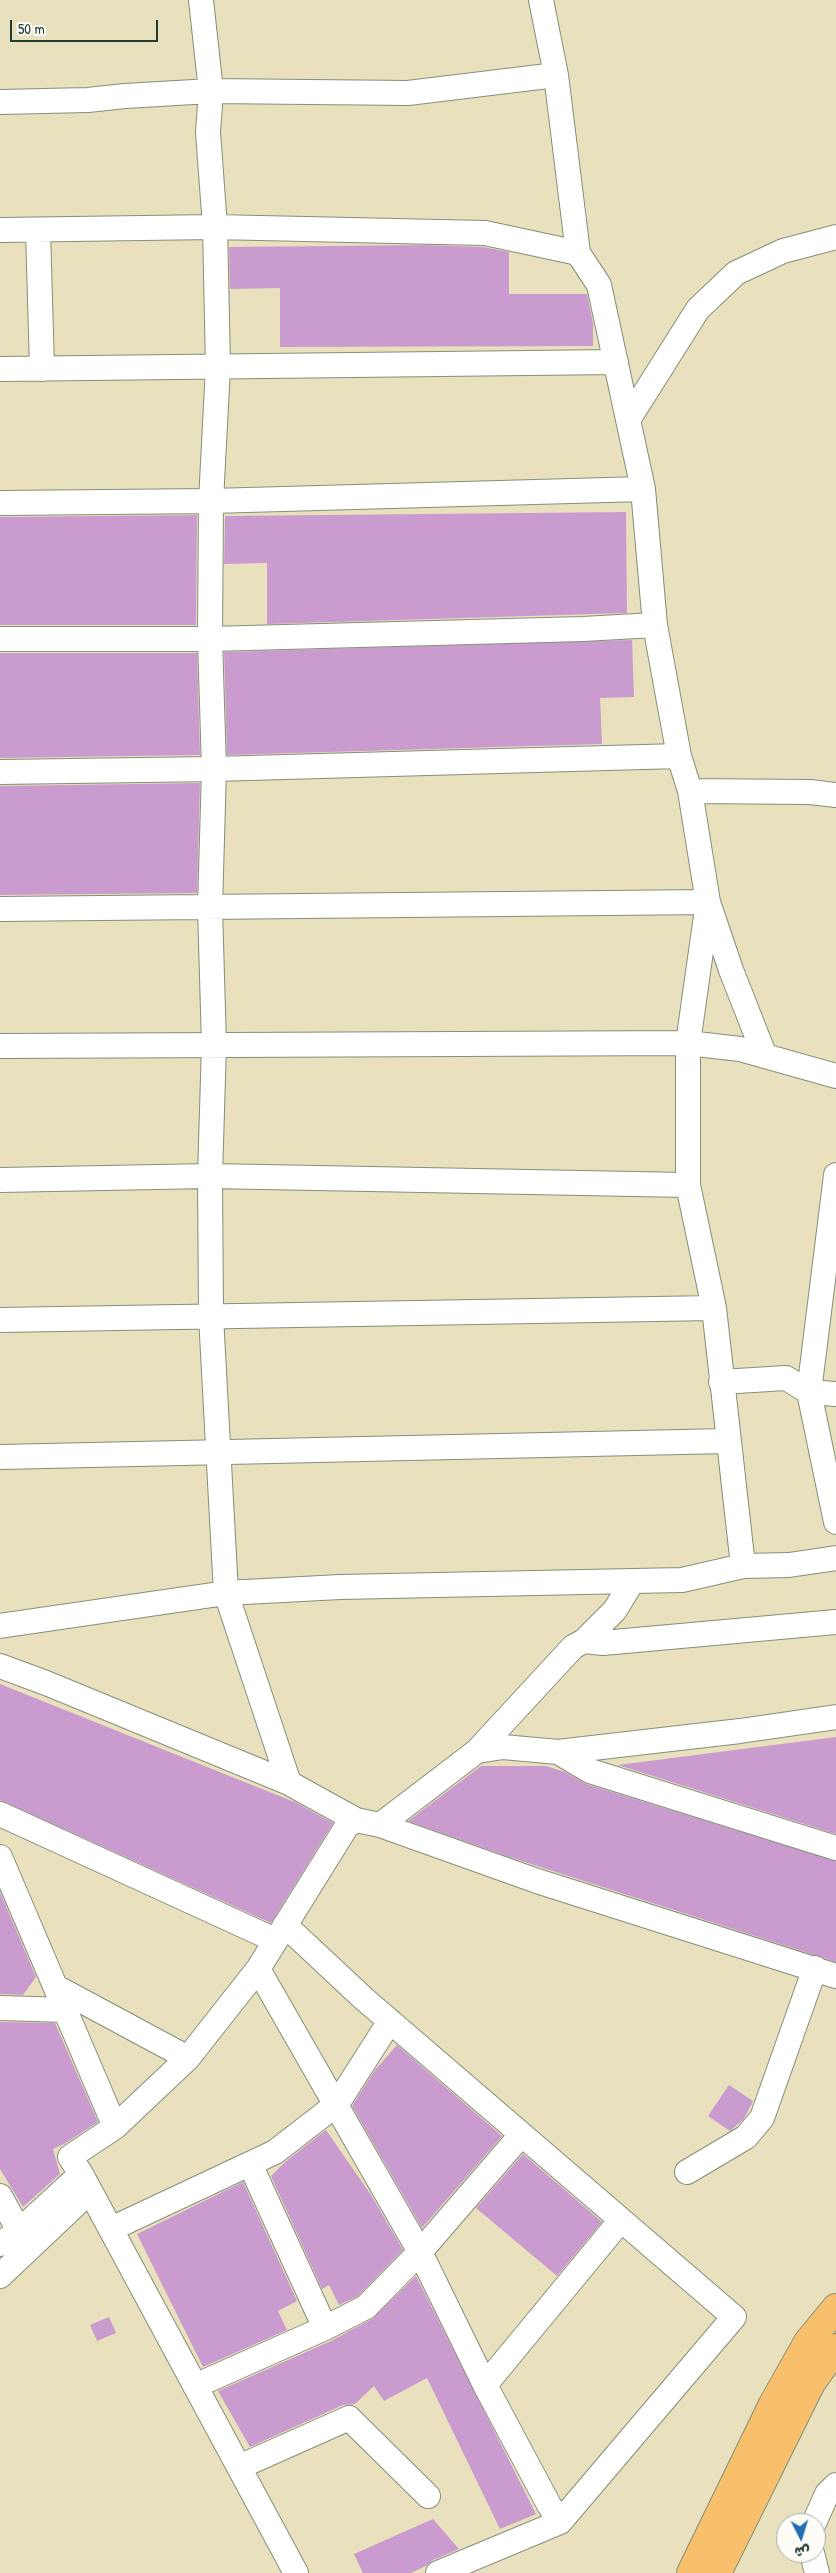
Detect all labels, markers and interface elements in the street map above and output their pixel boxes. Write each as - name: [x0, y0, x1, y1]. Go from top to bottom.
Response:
- scale bar: [12, 10, 160, 42]
- text: 50 m: [18, 18, 45, 39]
- north arrow: [776, 2513, 826, 2563]
- text: ش: [794, 2542, 811, 2563]

